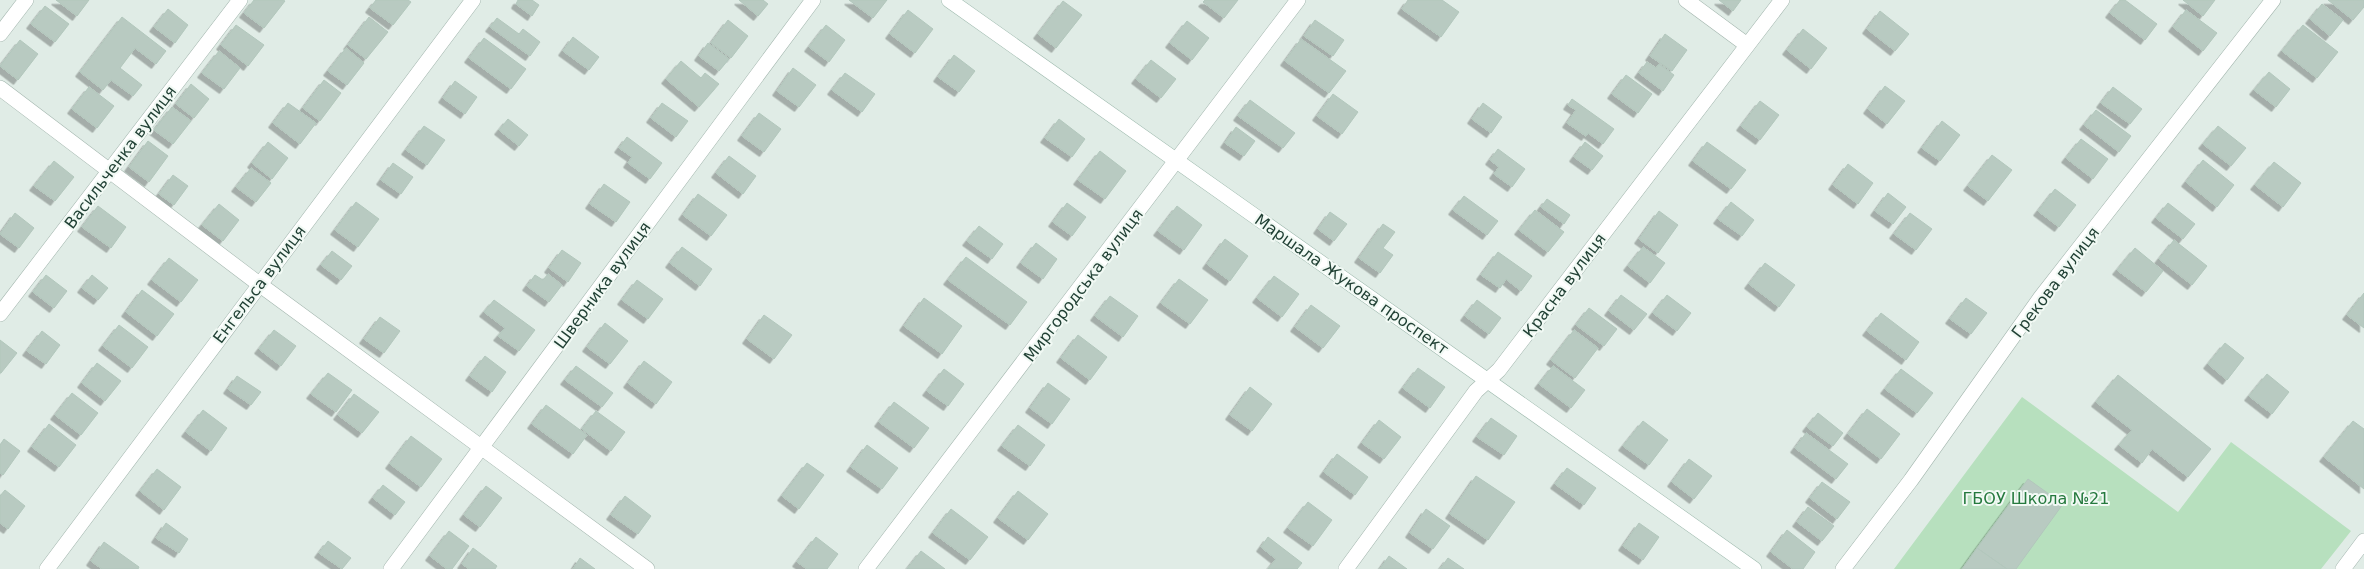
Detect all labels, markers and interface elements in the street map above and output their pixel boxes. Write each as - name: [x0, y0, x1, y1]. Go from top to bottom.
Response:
- street label: Васильченка вулиця: [60, 82, 180, 232]
- street label: Миргородська вулиця: [1020, 205, 1147, 365]
- street label: Маршала Жукова проспект: [1251, 210, 1452, 359]
- street label: Шверника вулиця: [550, 218, 655, 352]
- street label: Енгельса вулиця: [209, 222, 310, 347]
- street label: Грекова вулиця: [2008, 223, 2103, 341]
- street label: Красна вулиця: [1519, 229, 1610, 341]
- park label: ГБОУ Школа №21: [1963, 489, 2109, 508]

